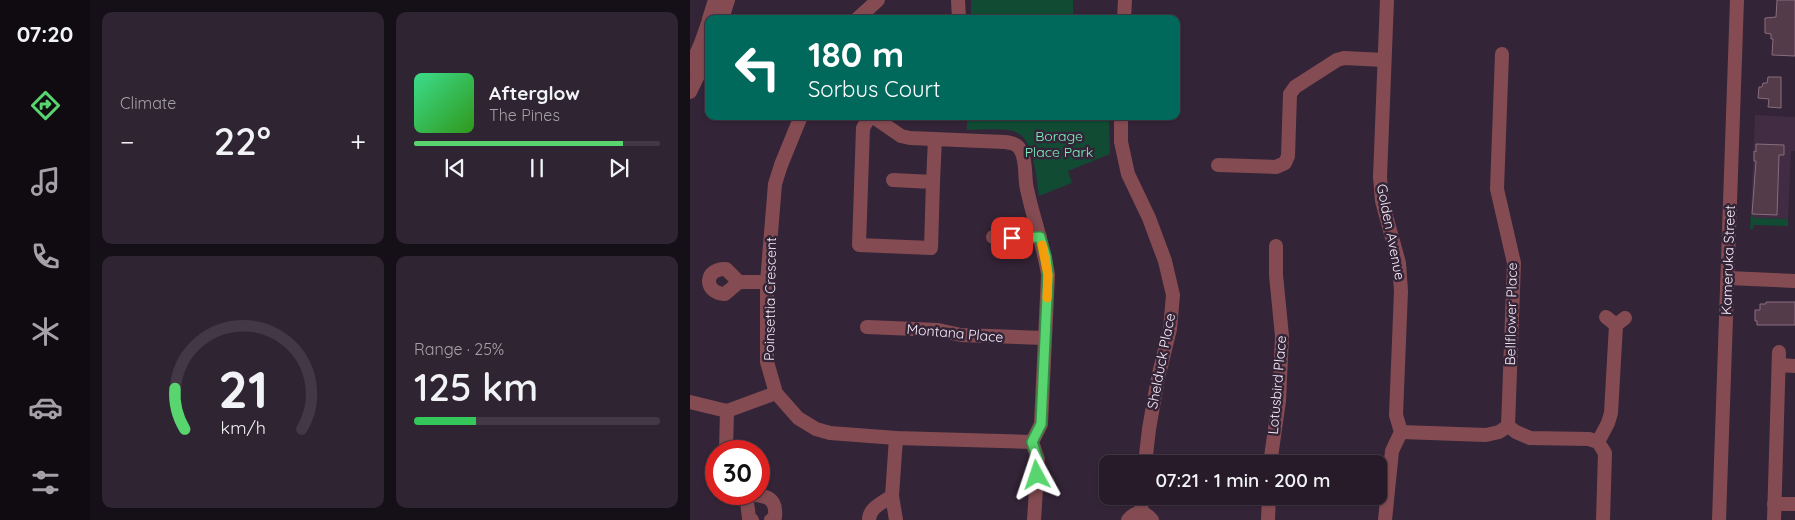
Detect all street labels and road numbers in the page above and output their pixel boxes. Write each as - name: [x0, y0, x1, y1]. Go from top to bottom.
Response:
- street label: Golden Avenue: [1373, 182, 1409, 282]
- street label: Kameruka Street: [1717, 204, 1739, 315]
- street label: Poinsettia Crescent: [760, 237, 780, 361]
- street label: Bellflower Place: [1501, 262, 1521, 366]
- street label: Shelduck Place: [1143, 311, 1179, 410]
- street label: Montana Place: [906, 320, 1004, 346]
- street label: Lotusbird Place: [1264, 335, 1290, 435]

